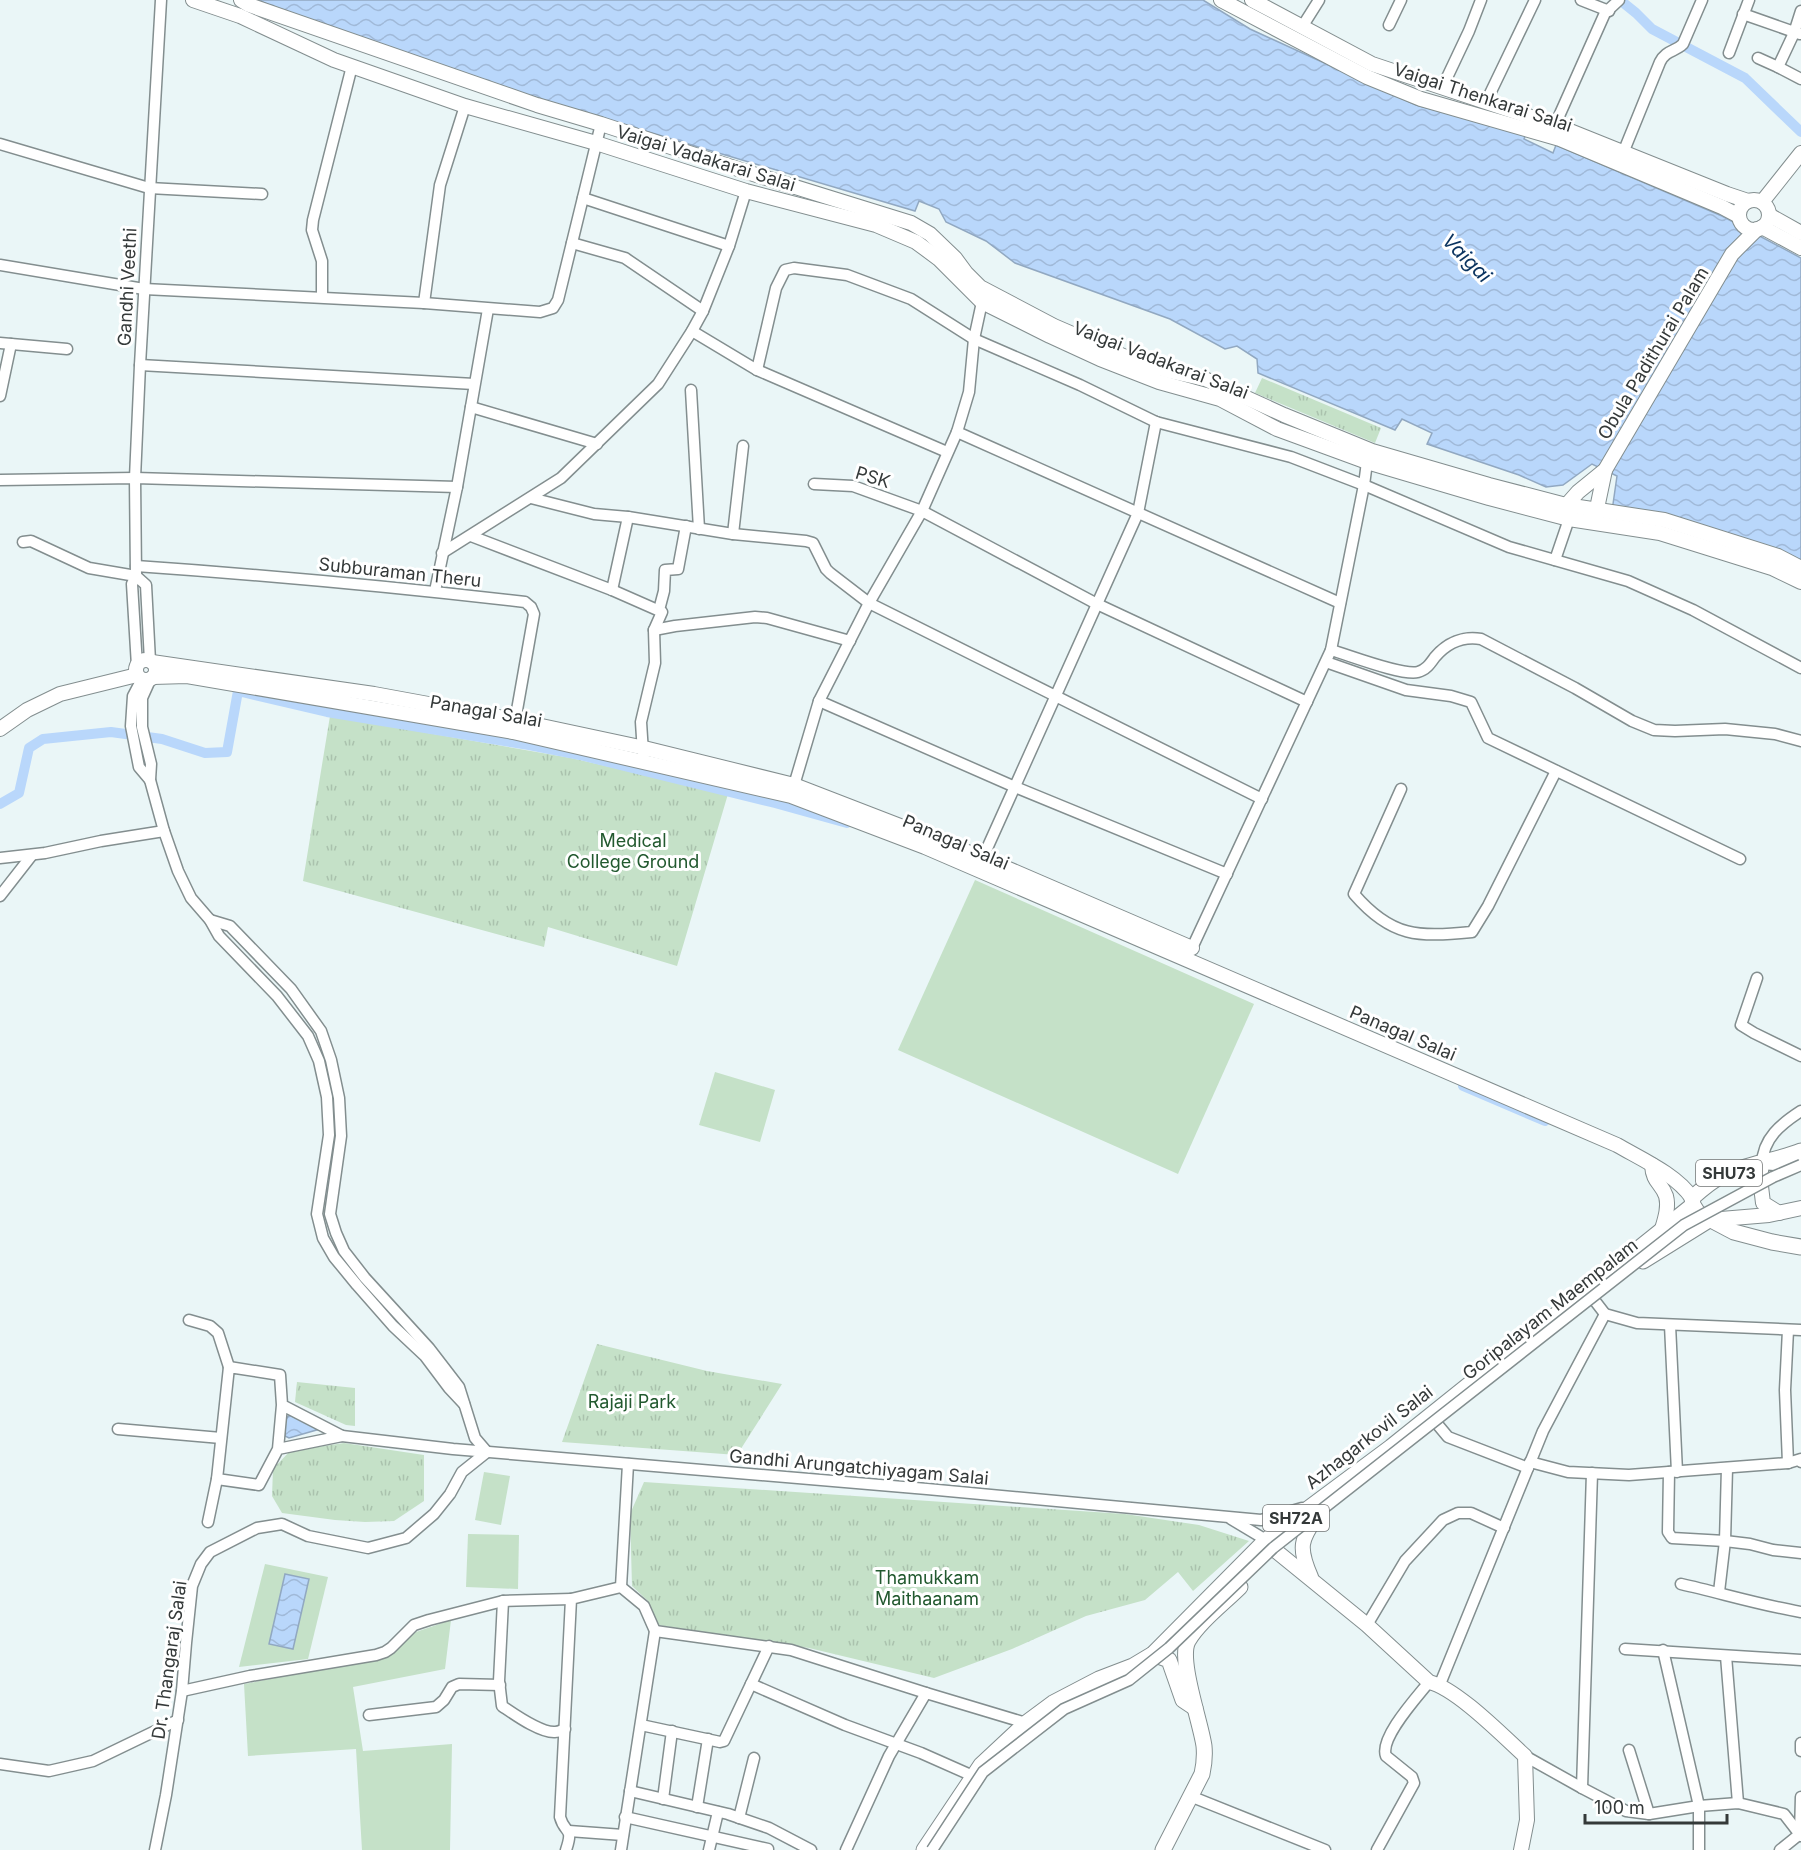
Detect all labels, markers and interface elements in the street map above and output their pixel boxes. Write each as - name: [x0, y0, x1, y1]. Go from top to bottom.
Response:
- street label: Vaigai Thenkarai Salai: [1391, 58, 1575, 136]
- street label: Vaigai Vadakarai Salai: [614, 121, 798, 195]
- street label: Gandhi Veethi: [113, 227, 141, 347]
- water label: Vaigai: [1438, 229, 1497, 288]
- street label: Obula Padithurai Palam: [1593, 263, 1713, 443]
- street label: Vaigai Vadakarai Salai: [1070, 317, 1252, 403]
- street label: PSK: [853, 462, 893, 492]
- street label: Subburaman Theru: [318, 553, 482, 591]
- street label: Panagal Salai: [428, 691, 544, 731]
- street label: Panagal Salai: [900, 810, 1012, 874]
- park label: Medical College Ground: [567, 830, 699, 872]
- street label: Panagal Salai: [1347, 1001, 1459, 1065]
- road number: SHU73: [1696, 1160, 1762, 1186]
- street label: Goripalayam Maempalam: [1458, 1234, 1642, 1384]
- street label: Azhagarkovil Salai: [1301, 1381, 1437, 1493]
- park label: Rajaji Park: [588, 1391, 676, 1412]
- street label: Gandhi Arungatchiyagam Salai: [728, 1445, 990, 1489]
- road number: SH72A: [1263, 1505, 1329, 1531]
- park label: Thamukkam Maithaanam: [875, 1567, 979, 1609]
- street label: Dr. Thangaraj Salai: [147, 1579, 191, 1741]
- scale bar: [1585, 1787, 1728, 1825]
- text: 100 m: [1594, 1797, 1645, 1818]

